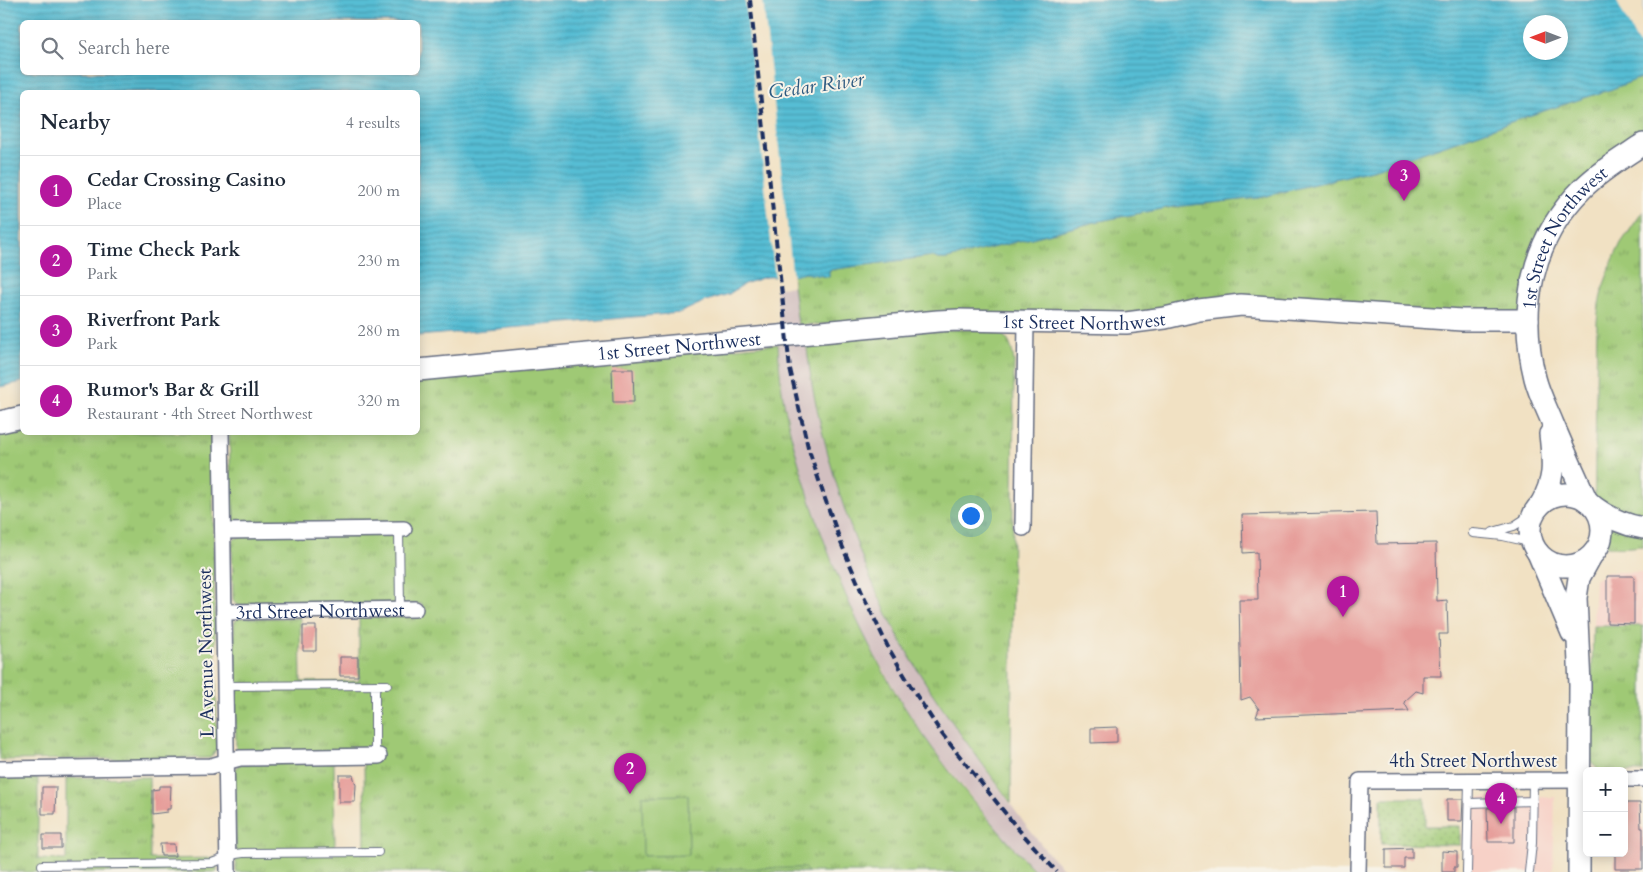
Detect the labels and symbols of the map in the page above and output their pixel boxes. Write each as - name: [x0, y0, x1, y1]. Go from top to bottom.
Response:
- north arrow: [1523, 15, 1568, 60]
- water label: Cedar River: [766, 65, 867, 106]
- pin: 3: [1388, 160, 1420, 201]
- street label: 1st Street Northwest: [1516, 160, 1613, 310]
- street label: 1st Street Northwest: [1001, 306, 1167, 337]
- street label: 1st Street Northwest: [596, 326, 762, 367]
- your location: [958, 503, 984, 529]
- street label: L Avenue Northwest: [192, 568, 220, 738]
- pin: 1: [1327, 576, 1359, 617]
- street label: 3rd Street Northwest: [235, 597, 405, 626]
- street label: 4th Street Northwest: [1389, 748, 1557, 774]
- pin: 2: [614, 753, 646, 794]
- pin: 4: [1485, 783, 1517, 824]

